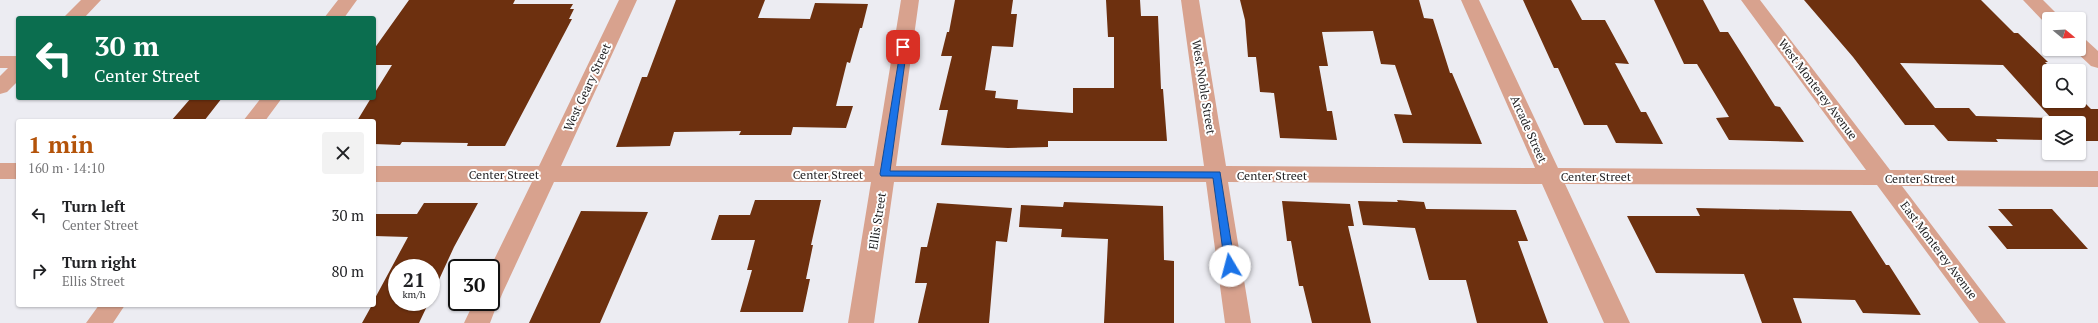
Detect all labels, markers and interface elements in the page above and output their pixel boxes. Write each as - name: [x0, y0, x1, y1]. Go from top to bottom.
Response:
- north arrow: [2042, 12, 2086, 56]
- map controls: [2042, 12, 2086, 160]
- text: 30 m: [94, 27, 159, 64]
- pin: [886, 30, 920, 64]
- icon: left: [28, 32, 80, 84]
- icon: arrive: [892, 36, 914, 58]
- street label: West Monterey Avenue: [1775, 36, 1861, 142]
- street label: West Noble Street: [1189, 39, 1219, 136]
- street label: West Geary Street: [560, 40, 614, 133]
- text: Center Street: [94, 63, 200, 87]
- button: search: [2042, 64, 2086, 108]
- street label: Arcade Street: [1507, 93, 1551, 165]
- button: layers: [2042, 116, 2086, 160]
- text: 1 min: [28, 128, 94, 160]
- button: close: [322, 132, 364, 174]
- text: 160 m · 14:10: [28, 159, 105, 177]
- street label: Center Street: [469, 167, 540, 182]
- street label: Center Street: [793, 167, 864, 182]
- street label: Center Street: [1237, 168, 1308, 183]
- street label: Center Street: [1561, 169, 1632, 184]
- street label: Center Street: [1885, 171, 1956, 186]
- street label: Ellis Street: [865, 191, 889, 251]
- text: Turn left: [62, 196, 126, 216]
- street label: East Monterey Avenue: [1897, 198, 1981, 302]
- icon: left: [28, 204, 50, 226]
- text: 30 m: [331, 205, 364, 225]
- text: Center Street: [62, 216, 139, 234]
- position arrow: [1209, 245, 1251, 287]
- text: Turn right: [62, 252, 137, 272]
- speed limit sign: 30: [448, 259, 500, 311]
- icon: right: [28, 260, 50, 282]
- text: 80 m: [331, 261, 364, 281]
- text: 21: [403, 266, 425, 293]
- text: Ellis Street: [62, 272, 125, 290]
- text: km/h: [402, 288, 426, 301]

